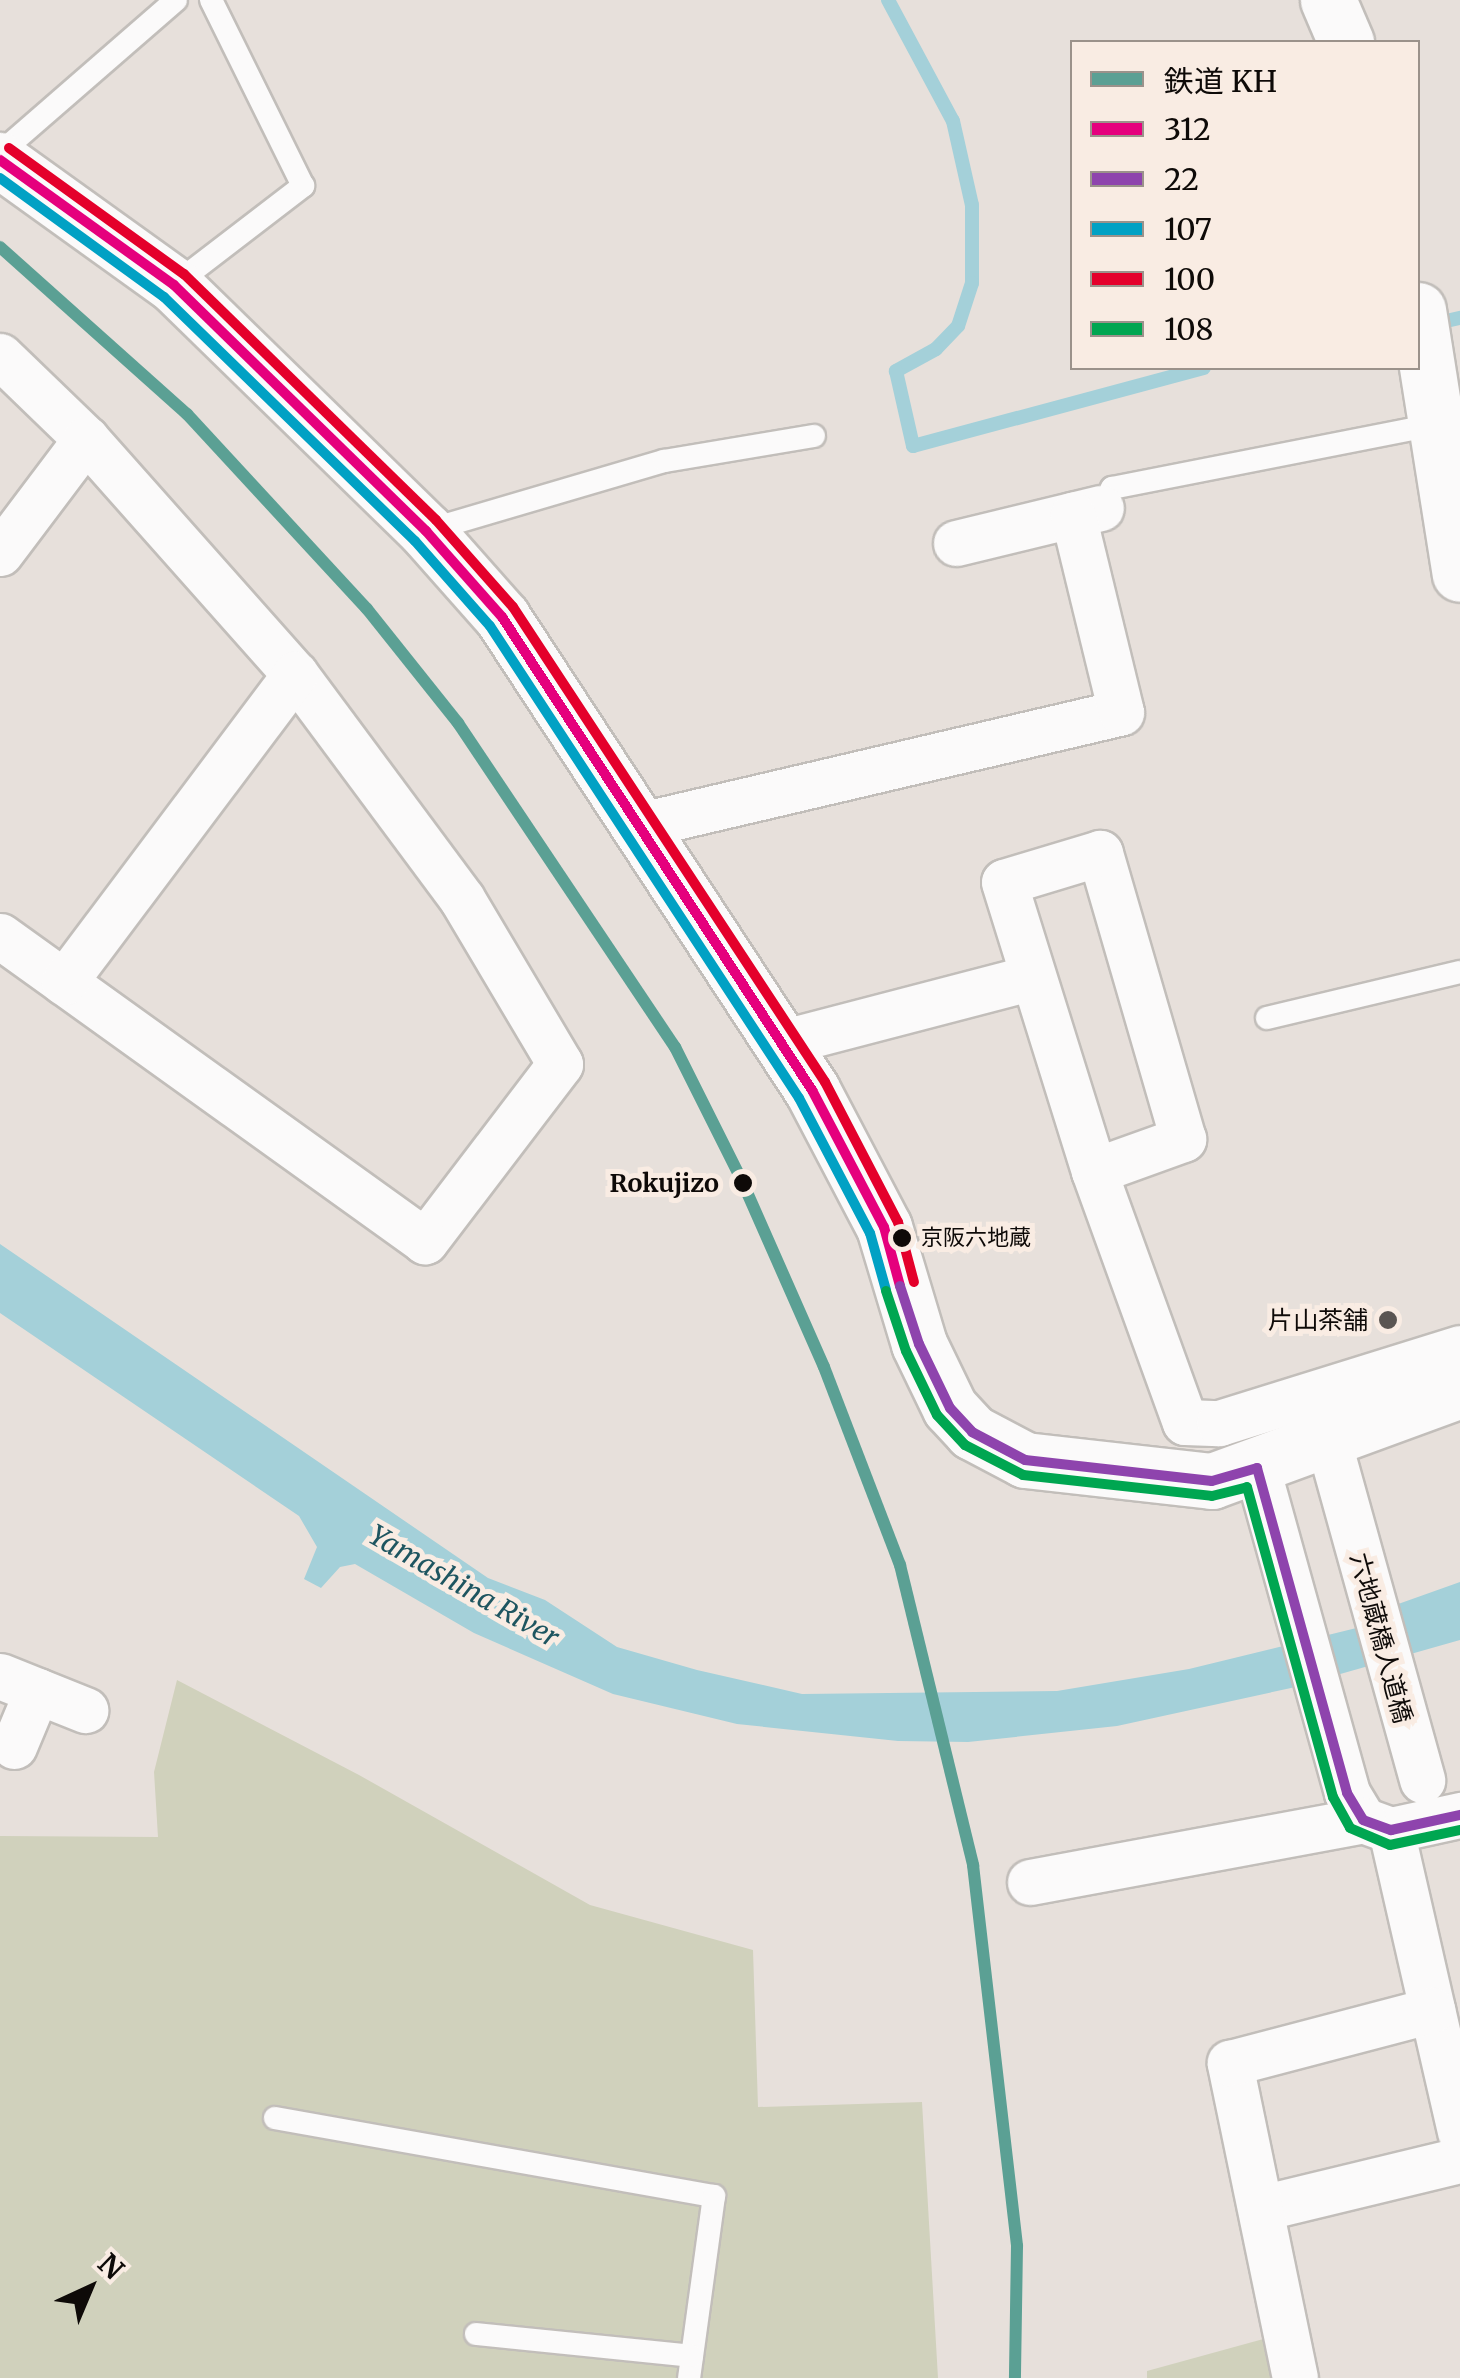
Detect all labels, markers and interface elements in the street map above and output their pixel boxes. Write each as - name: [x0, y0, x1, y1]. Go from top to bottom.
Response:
- legend: [1070, 40, 1420, 370]
- text: 鉄道 KH: [1164, 62, 1277, 100]
- text: 312: [1164, 110, 1211, 148]
- text: 22: [1164, 160, 1199, 198]
- text: 107: [1164, 210, 1212, 248]
- text: 100: [1164, 260, 1215, 298]
- text: 108: [1164, 310, 1213, 348]
- place label: Rokujizo: [610, 1168, 719, 1198]
- marker: Rokujizo: [728, 1168, 758, 1198]
- place label: 京阪六地蔵: [921, 1225, 1031, 1251]
- marker: 京阪六地蔵: [892, 1228, 912, 1248]
- place label: 片山茶舗: [1268, 1305, 1368, 1335]
- marker: 片山茶舗: [1377, 1309, 1399, 1331]
- water label: Yamashina River: [363, 1518, 565, 1654]
- street label: 六地蔵橋人道橋: [1344, 1550, 1418, 1726]
- north arrow: [40, 2238, 140, 2338]
- text: N: [90, 2246, 131, 2287]

